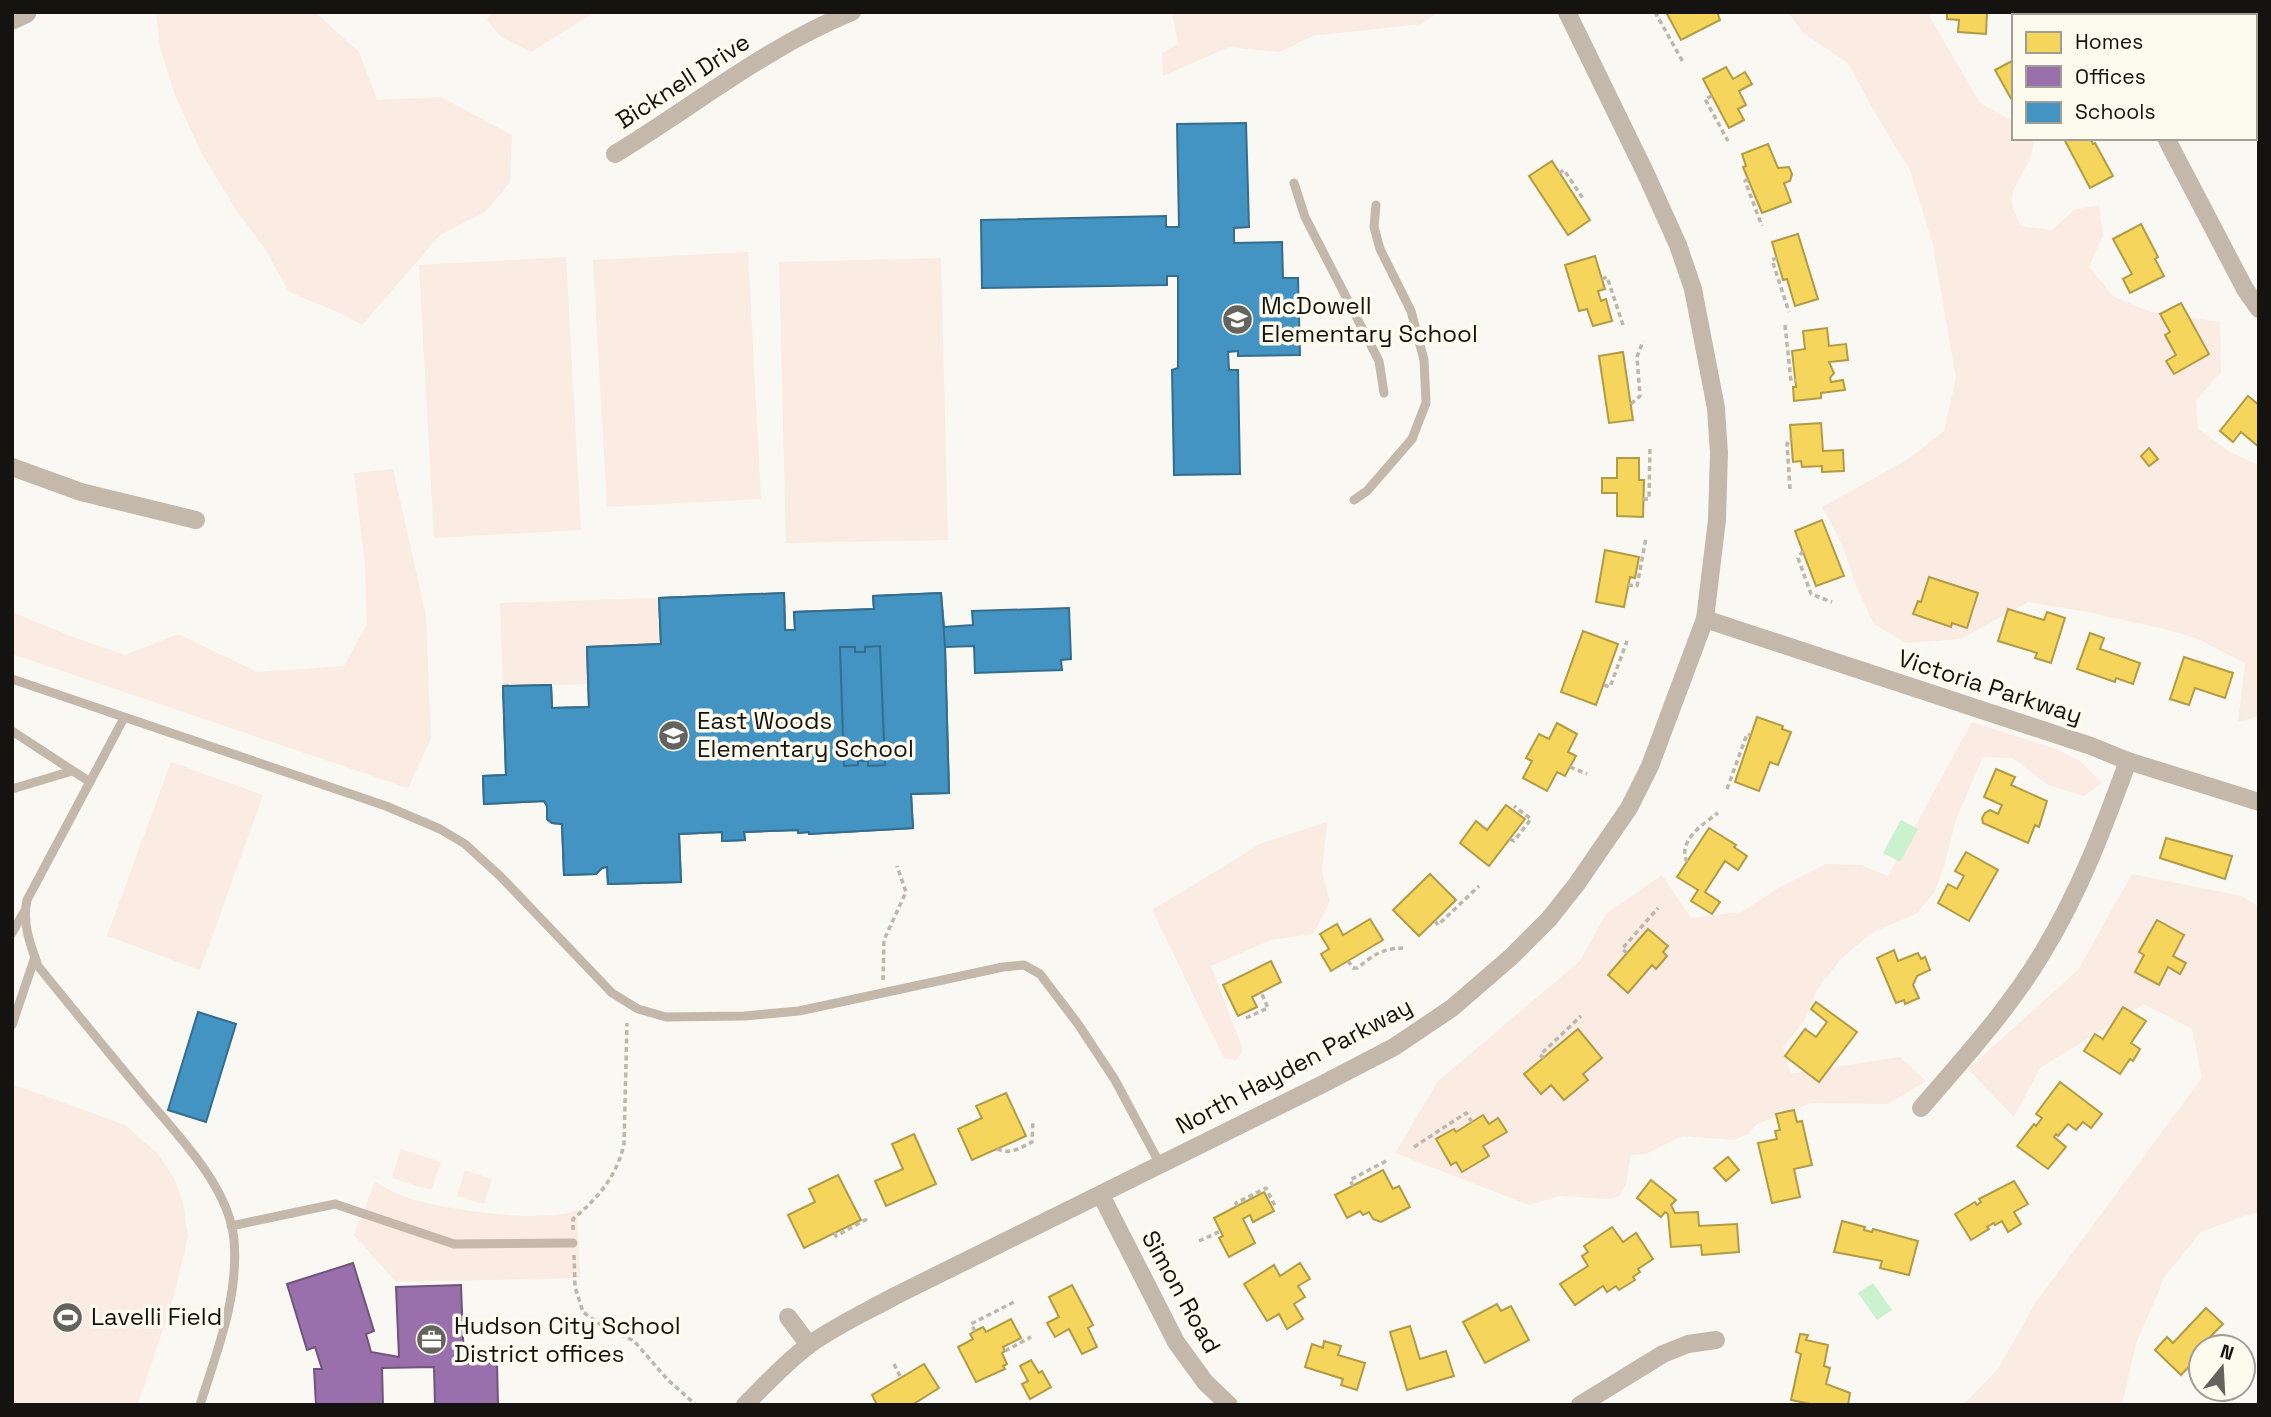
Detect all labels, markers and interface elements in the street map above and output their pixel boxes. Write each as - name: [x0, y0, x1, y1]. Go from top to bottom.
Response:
- legend: [2012, 14, 2257, 140]
- street label: Bicknell Drive: [610, 26, 755, 135]
- text: Homes: [2075, 28, 2143, 55]
- text: Offices: [2075, 63, 2146, 90]
- text: Schools: [2075, 98, 2155, 125]
- place label: McDowell Elementary School: [1261, 290, 1478, 349]
- school or university icon: McDowell Elementary School: [1221, 303, 1255, 337]
- street label: Victoria Parkway: [1894, 642, 2086, 731]
- place label: East Woods Elementary School: [697, 705, 914, 764]
- school or university icon: East Woods Elementary School: [657, 718, 691, 752]
- street label: North Hayden Parkway: [1170, 990, 1417, 1141]
- street label: Simon Road: [1135, 1225, 1228, 1359]
- sports icon: Lavelli Field: [51, 1300, 85, 1334]
- place label: Lavelli Field: [91, 1301, 222, 1332]
- place label: Hudson City School District offices: [454, 1310, 681, 1369]
- office icon: Hudson City School District offices: [414, 1323, 448, 1357]
- north arrow: [2187, 1333, 2257, 1403]
- text: N: [2217, 1338, 2237, 1366]

